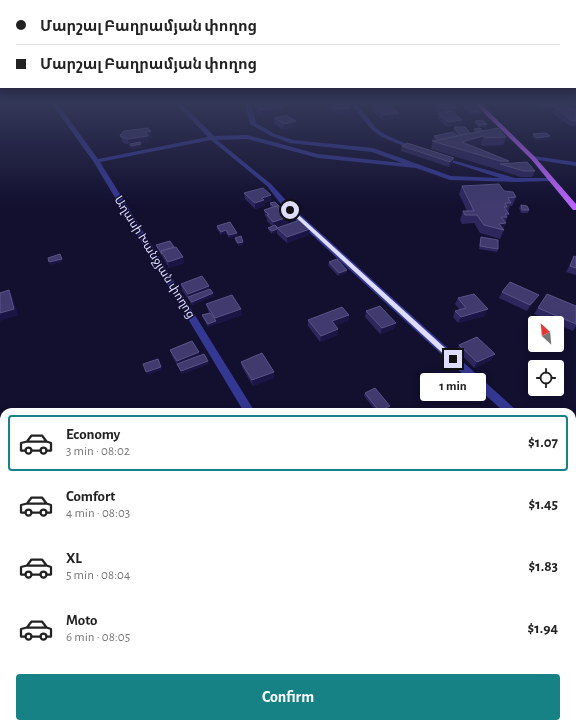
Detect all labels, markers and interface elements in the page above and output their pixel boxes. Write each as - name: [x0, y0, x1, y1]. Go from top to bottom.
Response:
- text: Մարշալ Բաղրամյան փողոց: [40, 19, 257, 34]
- text: Մարշալ Բաղրամյան փողոց: [40, 57, 257, 72]
- street label: Աղասի Խանջյան փողոց: [112, 194, 198, 321]
- route start: [281, 201, 299, 219]
- north arrow: [528, 316, 564, 352]
- map controls: [528, 316, 564, 396]
- route end: [444, 350, 462, 368]
- button: locate: [528, 360, 564, 396]
- callout: 1 min: [420, 373, 486, 401]
- text: 1 min: [439, 380, 467, 393]
- icon: car: [18, 425, 54, 461]
- text: Economy: [66, 427, 120, 442]
- text: $1.07: [528, 435, 558, 450]
- text: 3 min · 08:02: [66, 445, 130, 458]
- icon: car: [18, 487, 54, 523]
- text: Comfort: [66, 489, 115, 504]
- text: $1.45: [528, 497, 558, 512]
- text: 4 min · 08:03: [66, 507, 130, 520]
- icon: car: [18, 549, 54, 585]
- text: XL: [66, 551, 82, 566]
- text: $1.83: [529, 559, 558, 574]
- text: 5 min · 08:04: [66, 569, 130, 582]
- icon: car: [18, 611, 54, 647]
- text: Moto: [66, 613, 98, 628]
- text: $1.94: [528, 621, 558, 636]
- text: 6 min · 08:05: [66, 631, 130, 644]
- button: Confirm: [16, 674, 560, 720]

